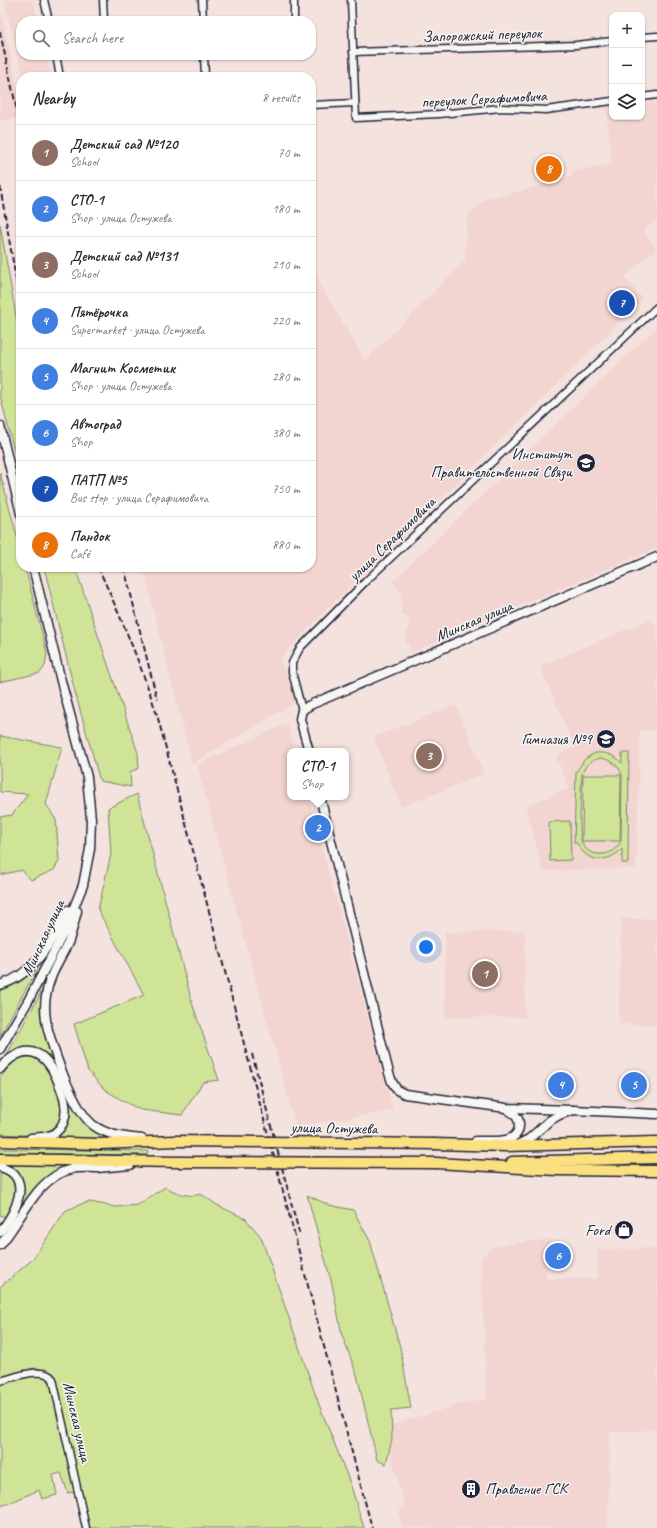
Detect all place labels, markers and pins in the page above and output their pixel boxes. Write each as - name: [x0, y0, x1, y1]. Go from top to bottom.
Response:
- pin: 8: [536, 154, 562, 184]
- pin: 7: [609, 288, 635, 318]
- place label: Институт Правительственной Связи: [431, 444, 573, 482]
- school or university icon: Институт Правительственной Связи: [575, 452, 597, 474]
- school or university icon: Гимназия №9: [595, 728, 617, 750]
- place label: Гимназия №9: [521, 729, 594, 749]
- pin: 3: [416, 741, 442, 771]
- pin: 2: [305, 813, 331, 843]
- pin: 1: [472, 959, 498, 989]
- pin: 4: [548, 1070, 574, 1100]
- pin: 5: [621, 1070, 647, 1100]
- shop icon: Ford: [613, 1219, 635, 1241]
- place label: Ford: [585, 1220, 613, 1240]
- pin: 6: [545, 1241, 571, 1271]
- building icon: Правление ГСК: [460, 1478, 482, 1500]
- place label: Правление ГСК: [485, 1479, 570, 1499]

